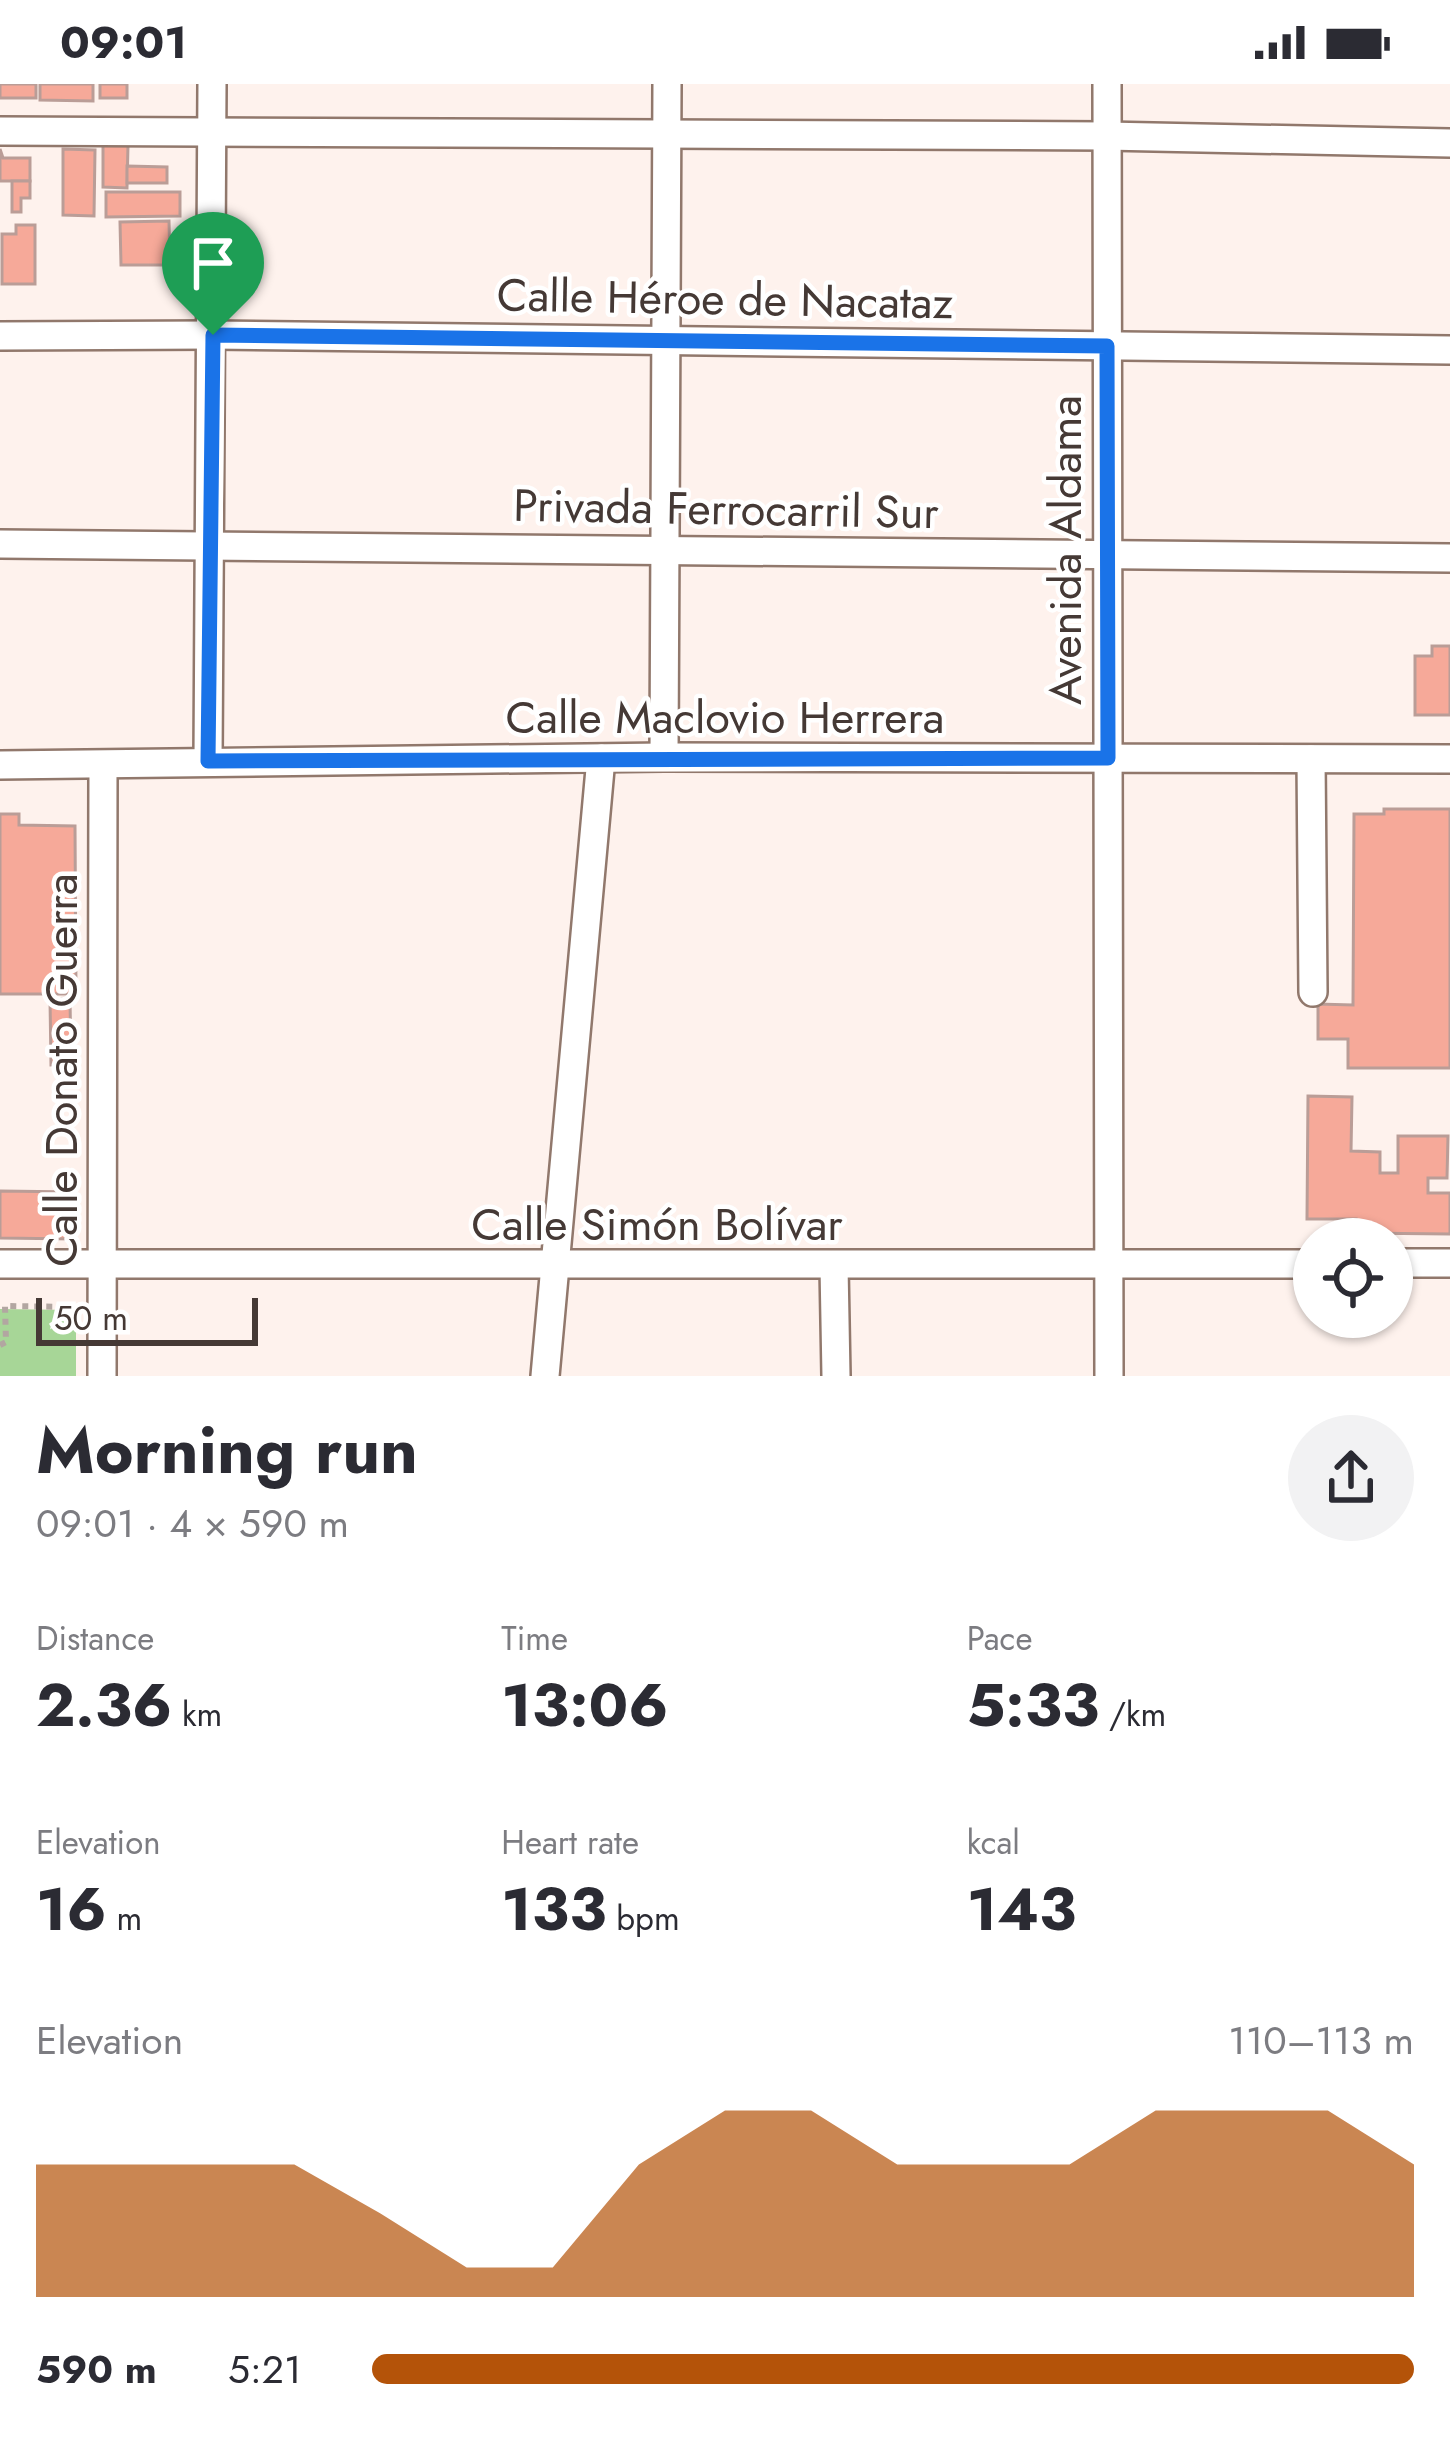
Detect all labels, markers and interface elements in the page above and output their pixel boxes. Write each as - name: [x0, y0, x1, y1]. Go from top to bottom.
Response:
- text: 09:01: [60, 10, 187, 75]
- pin: [162, 212, 264, 335]
- icon: arrive: [180, 230, 246, 296]
- street label: Calle Héroe de Nacataz: [496, 263, 954, 335]
- street label: Avenida Aldama: [1033, 395, 1098, 705]
- street label: Privada Ferrocarril Sur: [513, 473, 940, 545]
- street label: Calle Maclovio Herrera: [505, 685, 945, 750]
- street label: Calle Donato Guerra: [29, 873, 94, 1267]
- street label: Calle Simón Bolívar: [471, 1192, 843, 1257]
- map controls: [1293, 1218, 1413, 1338]
- button: locate: [1293, 1218, 1413, 1338]
- scale bar: [36, 1292, 258, 1345]
- text: 50 m: [54, 1295, 128, 1342]
- text: Morning run: [36, 1402, 418, 1498]
- button: share: [1288, 1415, 1414, 1541]
- text: 09:01 · 4 × 590 m: [36, 1495, 349, 1552]
- text: Distance: [36, 1615, 154, 1662]
- text: Time: [501, 1615, 568, 1662]
- text: Pace: [967, 1615, 1032, 1662]
- text: 2.36: [36, 1662, 172, 1749]
- text: 13:06: [501, 1662, 668, 1749]
- text: 5:33: [967, 1662, 1099, 1749]
- text: km: [172, 1691, 222, 1738]
- text: /km: [1099, 1691, 1166, 1738]
- text: Elevation: [36, 1819, 160, 1866]
- text: Heart rate: [501, 1819, 639, 1866]
- text: kcal: [967, 1819, 1020, 1866]
- text: 16: [36, 1866, 107, 1953]
- text: 133: [501, 1866, 606, 1953]
- text: 143: [967, 1866, 1076, 1953]
- text: m: [107, 1895, 142, 1942]
- text: bpm: [606, 1895, 680, 1942]
- text: Elevation: [36, 2012, 183, 2069]
- text: 110–113 m: [1228, 2012, 1414, 2069]
- text: 590 m: [36, 2341, 157, 2398]
- text: 5:21: [228, 2341, 301, 2398]

